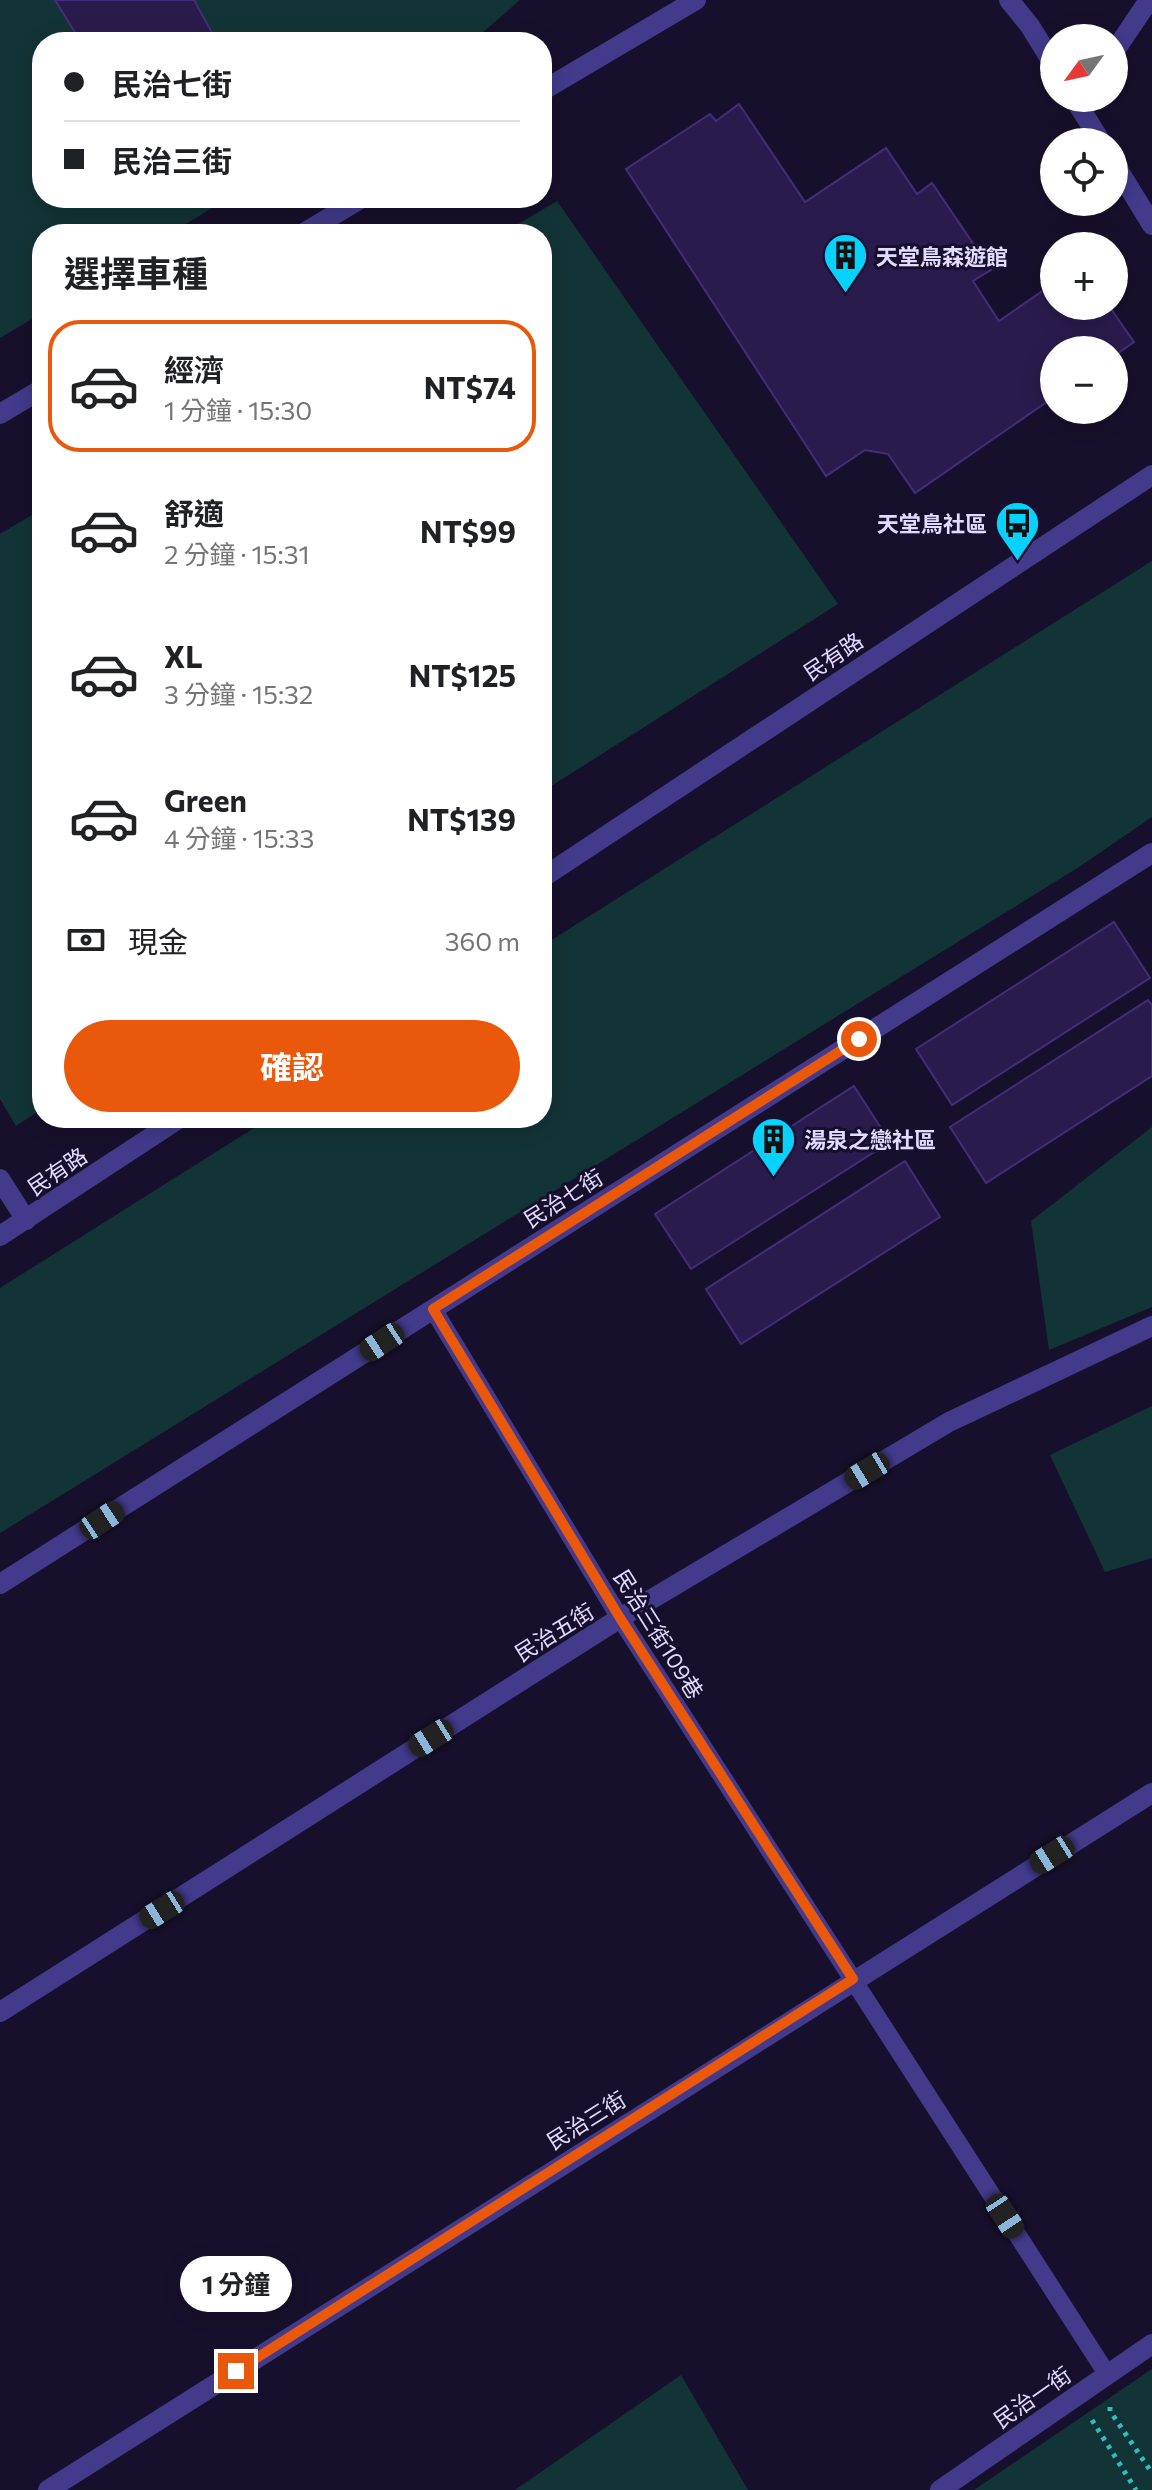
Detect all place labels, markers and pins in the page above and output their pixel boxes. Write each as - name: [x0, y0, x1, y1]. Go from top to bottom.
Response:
- building icon: 天堂鳥森遊館: [821, 232, 869, 295]
- place label: 天堂鳥森遊館: [876, 243, 1008, 270]
- bus stop icon: 天堂鳥社區: [994, 499, 1042, 562]
- place label: 天堂鳥社區: [877, 510, 987, 537]
- building icon: 湯泉之戀社區: [749, 1115, 797, 1178]
- place label: 湯泉之戀社區: [804, 1126, 936, 1153]

